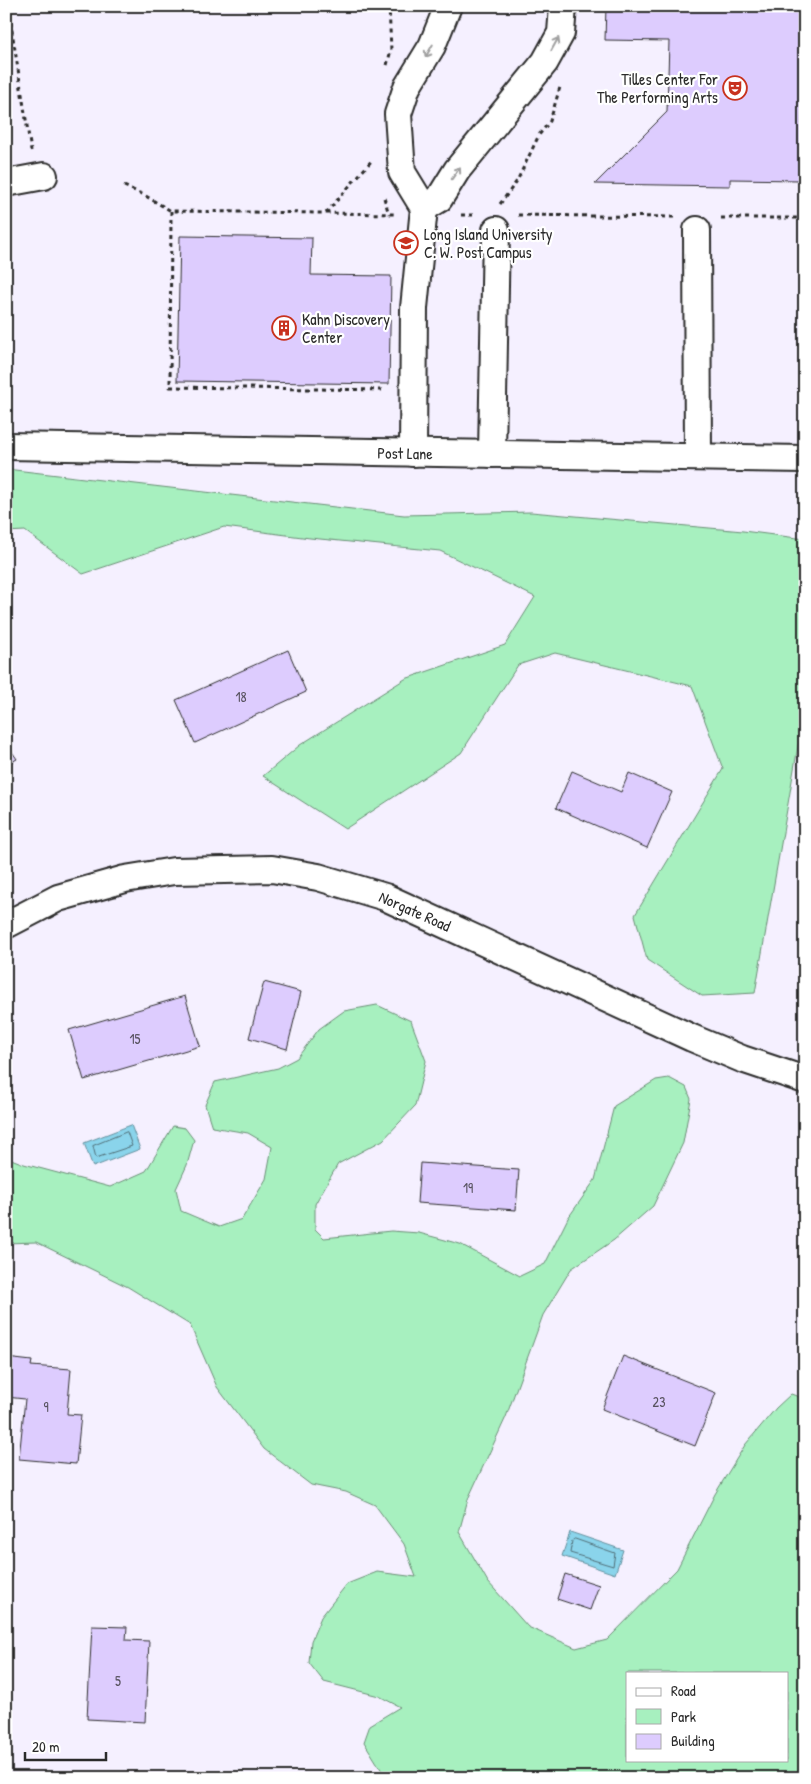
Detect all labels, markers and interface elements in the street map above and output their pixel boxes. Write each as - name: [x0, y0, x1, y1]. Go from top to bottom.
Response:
- one-way arrow: [551, 37, 560, 52]
- one-way arrow: [424, 43, 434, 58]
- place label: Tilles Center For The Performing Arts: [597, 68, 718, 108]
- theatre icon: Tilles Center For The Performing Arts: [722, 75, 748, 101]
- one-way arrow: [451, 166, 461, 180]
- place label: Long Island University C. W. Post Campus: [424, 223, 553, 263]
- school or university icon: Long Island University C. W. Post Campus: [393, 230, 419, 256]
- place label: Kahn Discovery Center: [302, 308, 390, 348]
- building icon: Kahn Discovery Center: [271, 315, 297, 341]
- street label: Post Lane: [377, 442, 433, 464]
- house number: 18: [235, 687, 247, 706]
- street label: Norgate Road: [376, 885, 454, 937]
- house number: 15: [129, 1029, 141, 1048]
- house number: 19: [463, 1178, 473, 1197]
- house number: 23: [653, 1392, 665, 1411]
- house number: 9: [43, 1397, 49, 1416]
- house number: 5: [115, 1671, 121, 1690]
- legend: [626, 1672, 788, 1762]
- text: Road: [671, 1680, 696, 1701]
- text: Park: [671, 1706, 696, 1727]
- scale bar: [25, 1729, 106, 1761]
- text: Building: [671, 1730, 715, 1751]
- text: 20 m: [32, 1736, 59, 1757]

